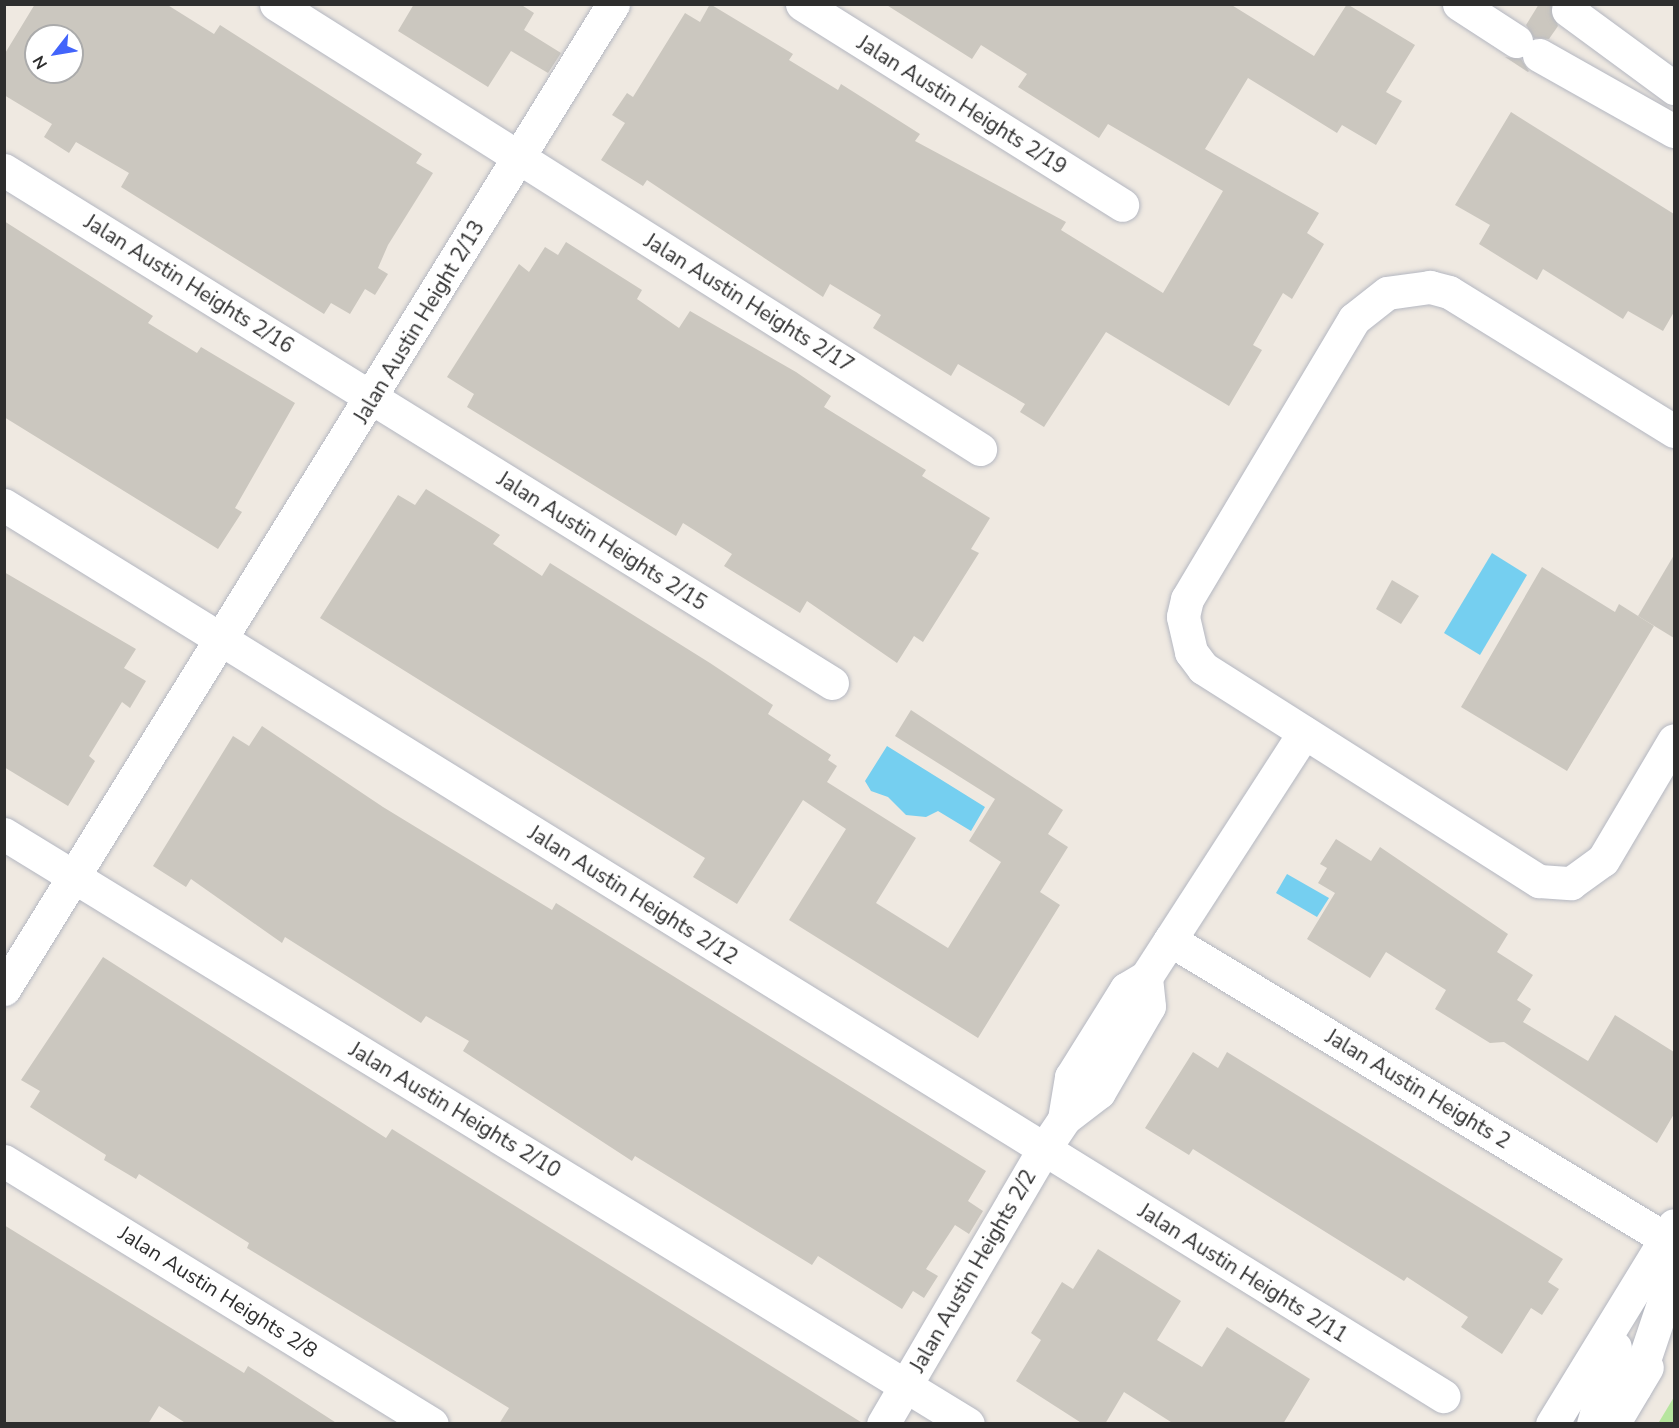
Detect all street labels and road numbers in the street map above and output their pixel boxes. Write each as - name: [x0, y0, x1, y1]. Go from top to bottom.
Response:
- street label: Jalan Austin Heights 2/19: [853, 30, 1071, 180]
- street label: Jalan Austin Heights 2/16: [80, 209, 298, 359]
- street label: Jalan Austin Height 2/13: [348, 216, 490, 428]
- street label: Jalan Austin Heights 2/17: [640, 228, 858, 378]
- street label: Jalan Austin Heights 2/15: [493, 466, 711, 616]
- street label: Jalan Austin Heights 2/12: [524, 820, 742, 970]
- street label: Jalan Austin Heights 2: [1321, 1024, 1515, 1154]
- street label: Jalan Austin Heights 2/10: [345, 1037, 565, 1183]
- street label: Jalan Austin Heights 2/2: [905, 1165, 1041, 1377]
- street label: Jalan Austin Heights 2/11: [1134, 1198, 1352, 1348]
- street label: Jalan Austin Heights 2/8: [114, 1221, 322, 1363]

